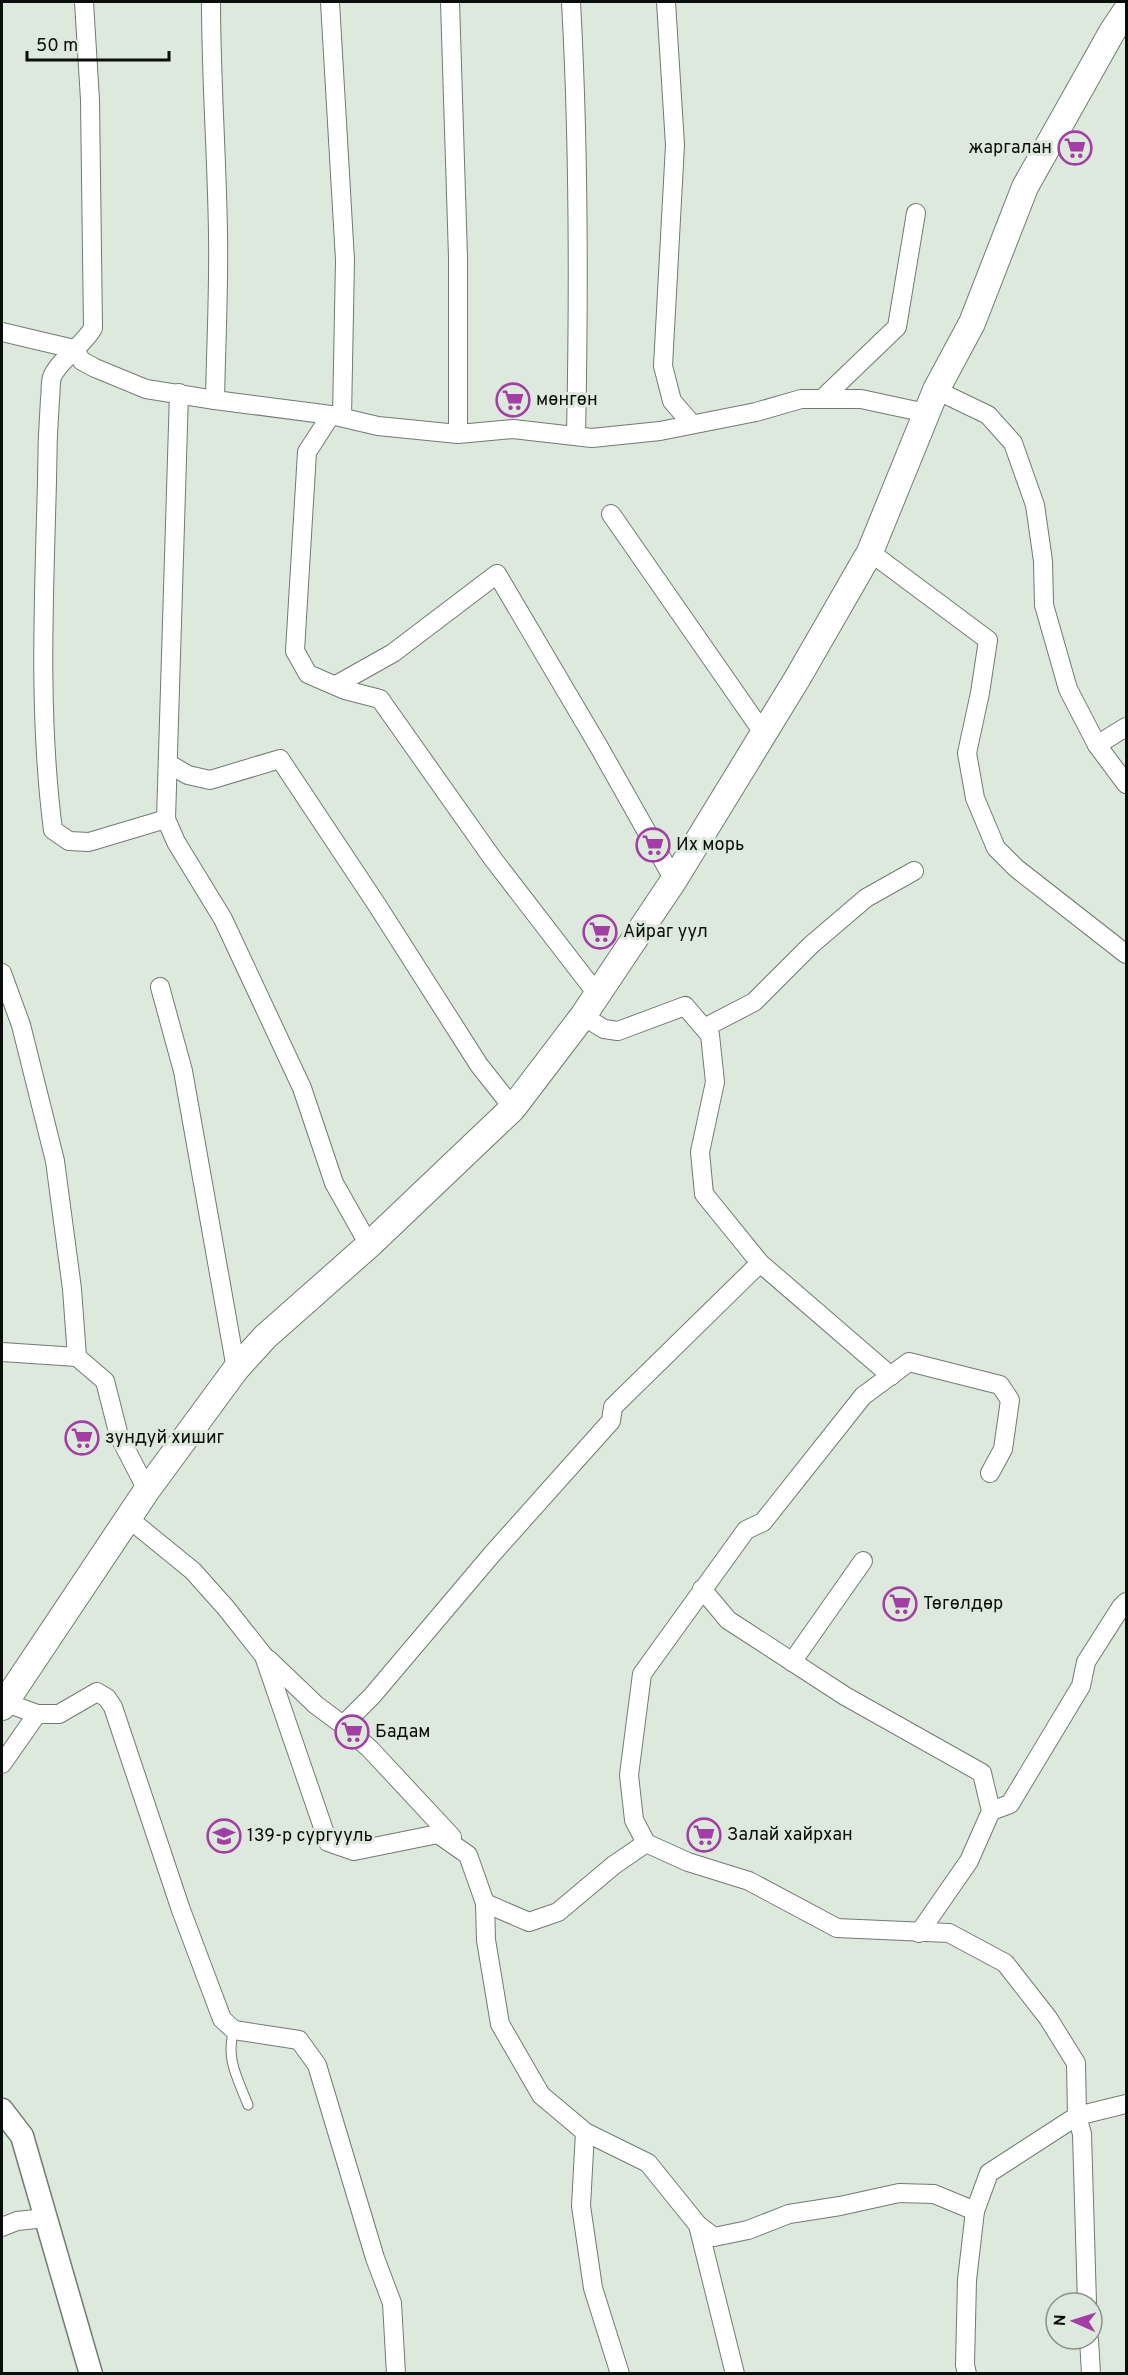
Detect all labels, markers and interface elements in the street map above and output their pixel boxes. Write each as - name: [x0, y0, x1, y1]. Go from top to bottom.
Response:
- scale bar: [27, 24, 170, 62]
- text: 50 m: [36, 35, 78, 58]
- supermarket icon: жаргалан: [1057, 130, 1093, 166]
- place label: жаргалан: [968, 137, 1052, 160]
- supermarket icon: мөнгөн: [495, 382, 531, 418]
- place label: мөнгөн: [536, 389, 598, 412]
- supermarket icon: Их морь: [635, 827, 671, 863]
- place label: Их морь: [676, 834, 744, 857]
- supermarket icon: Айраг уул: [582, 914, 618, 950]
- place label: Айраг уул: [623, 921, 708, 944]
- supermarket icon: зундуй хишиг: [64, 1420, 100, 1456]
- place label: зундуй хишиг: [105, 1427, 225, 1450]
- supermarket icon: Төгөлдөр: [882, 1586, 918, 1622]
- place label: Төгөлдөр: [923, 1593, 1003, 1616]
- supermarket icon: Бадам: [334, 1714, 370, 1750]
- place label: Бадам: [375, 1721, 431, 1744]
- supermarket icon: Залай хайрхан: [686, 1817, 722, 1853]
- school or university icon: 139-р сургууль: [206, 1818, 242, 1854]
- place label: Залай хайрхан: [727, 1824, 853, 1847]
- place label: 139-р сургууль: [247, 1825, 373, 1848]
- north arrow: [1044, 2291, 1104, 2351]
- text: N: [1051, 2314, 1071, 2327]

